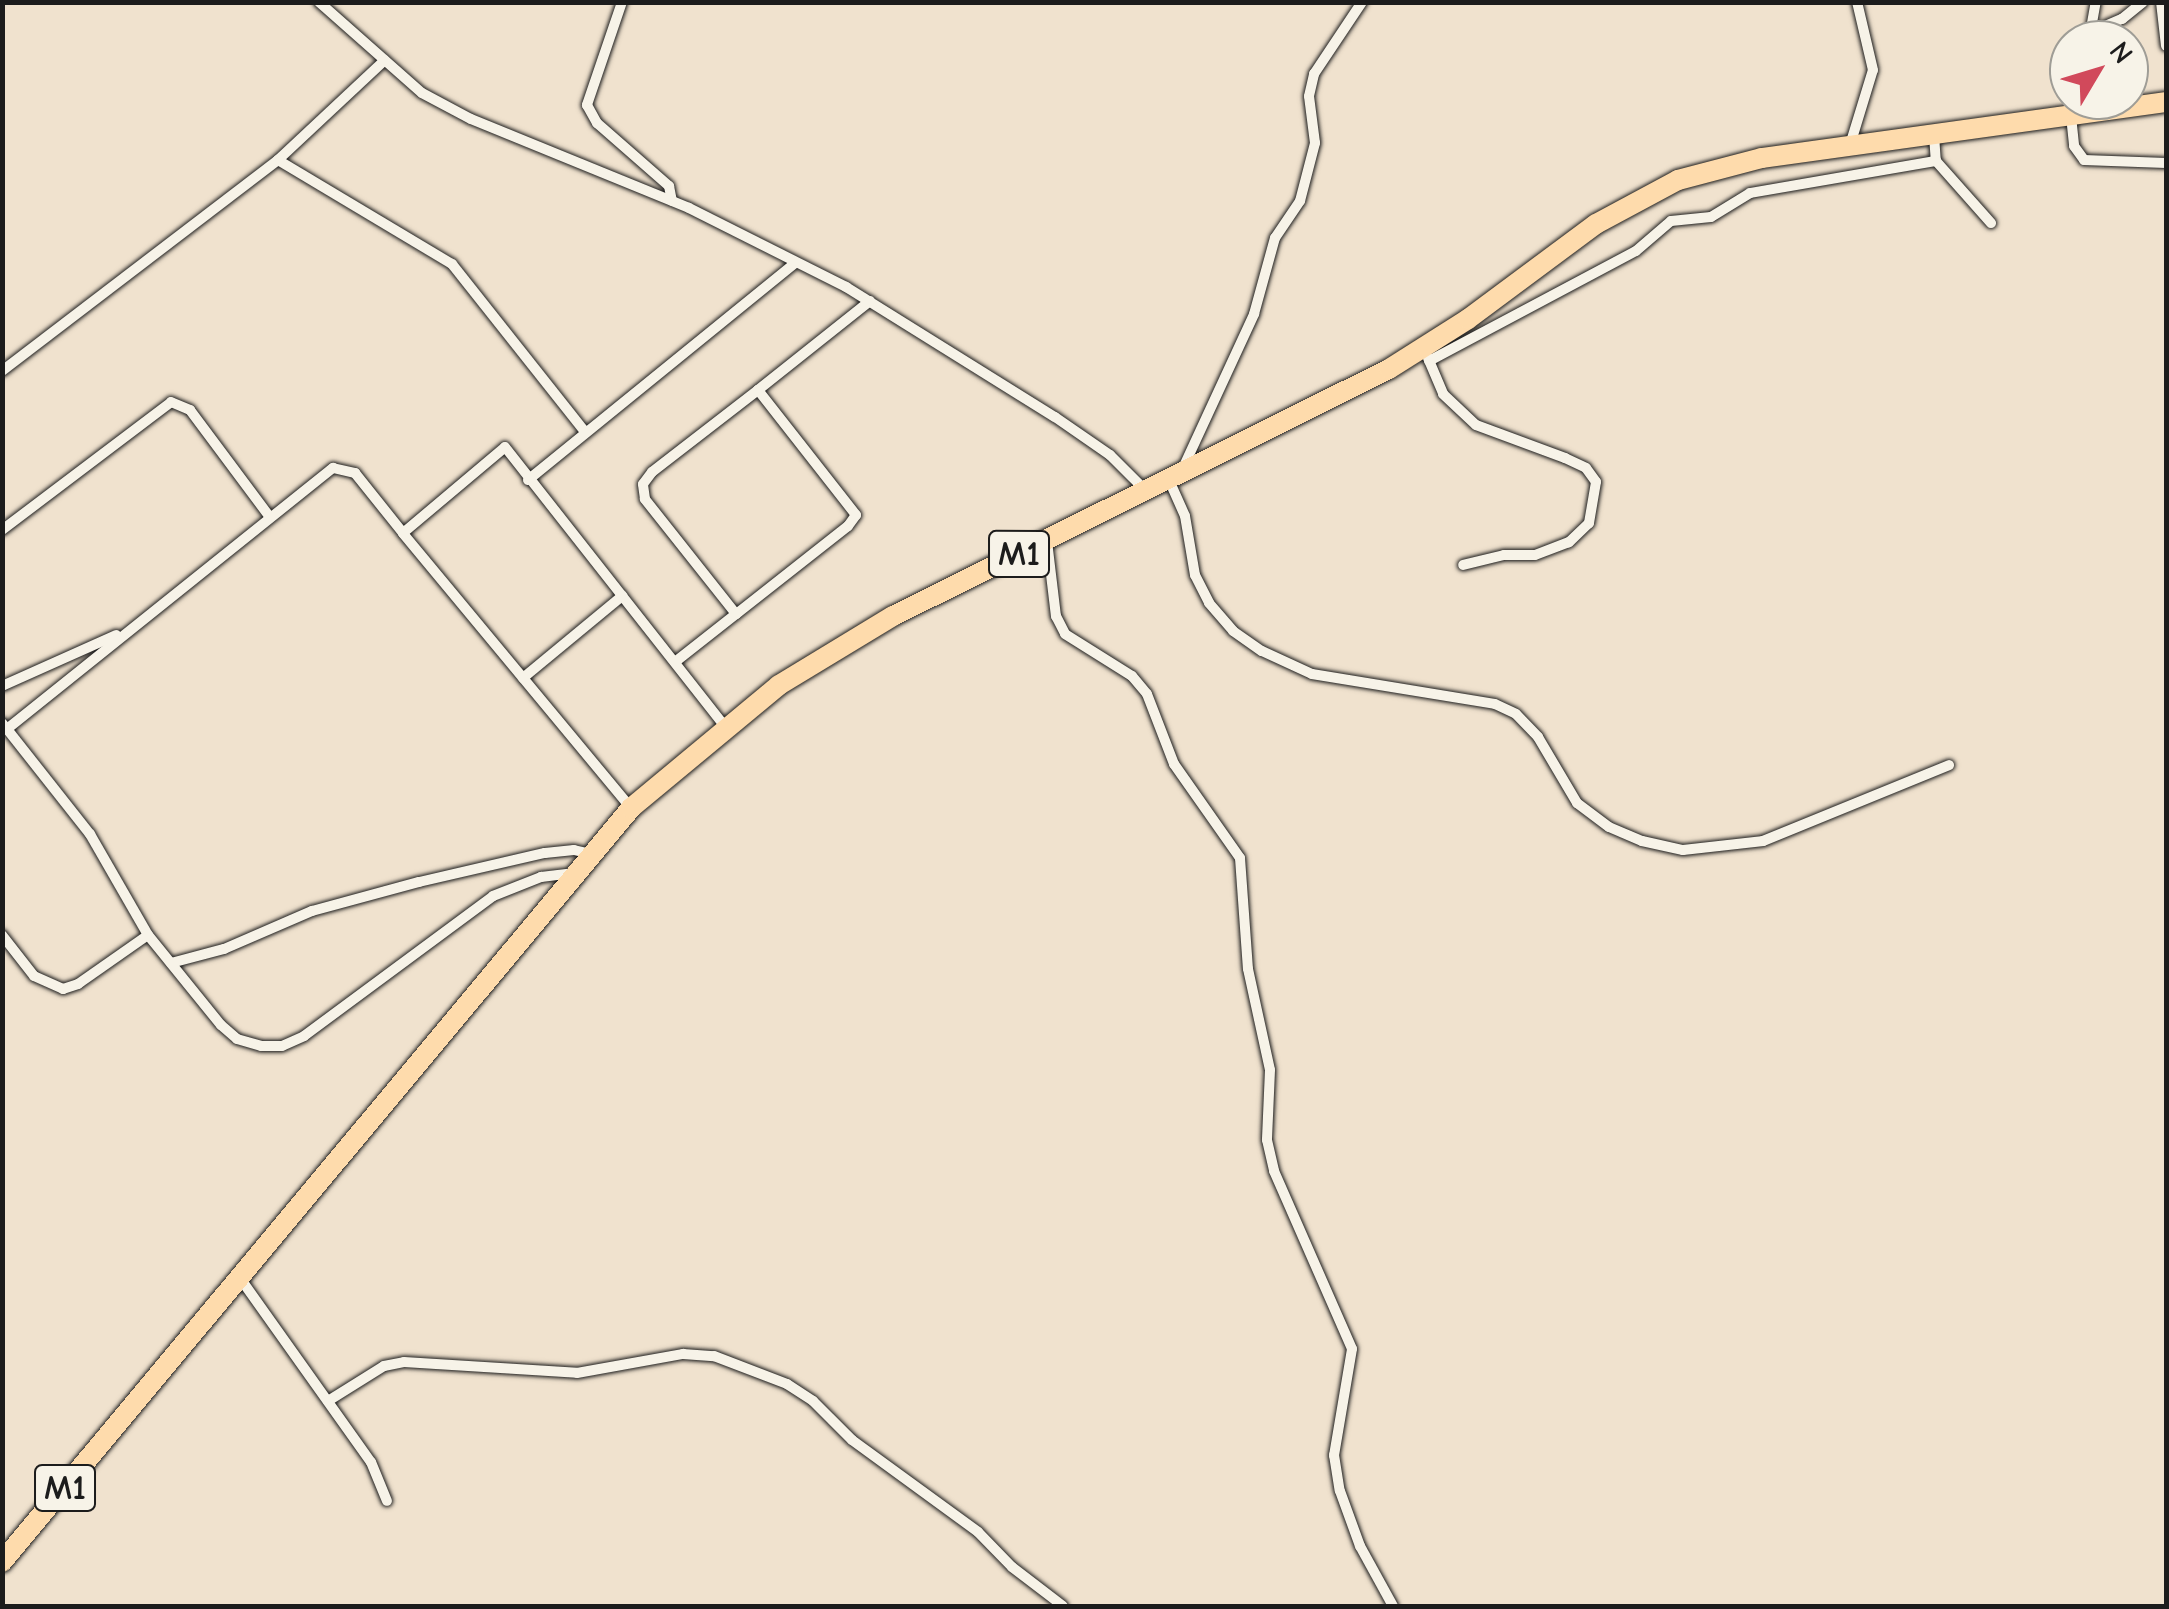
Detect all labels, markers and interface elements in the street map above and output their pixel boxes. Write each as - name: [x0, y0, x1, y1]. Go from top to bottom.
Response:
- north arrow: [2049, 20, 2149, 120]
- text: N: [2103, 36, 2139, 70]
- road number: M1: [986, 524, 1052, 584]
- road number: M1: [32, 1458, 98, 1518]

